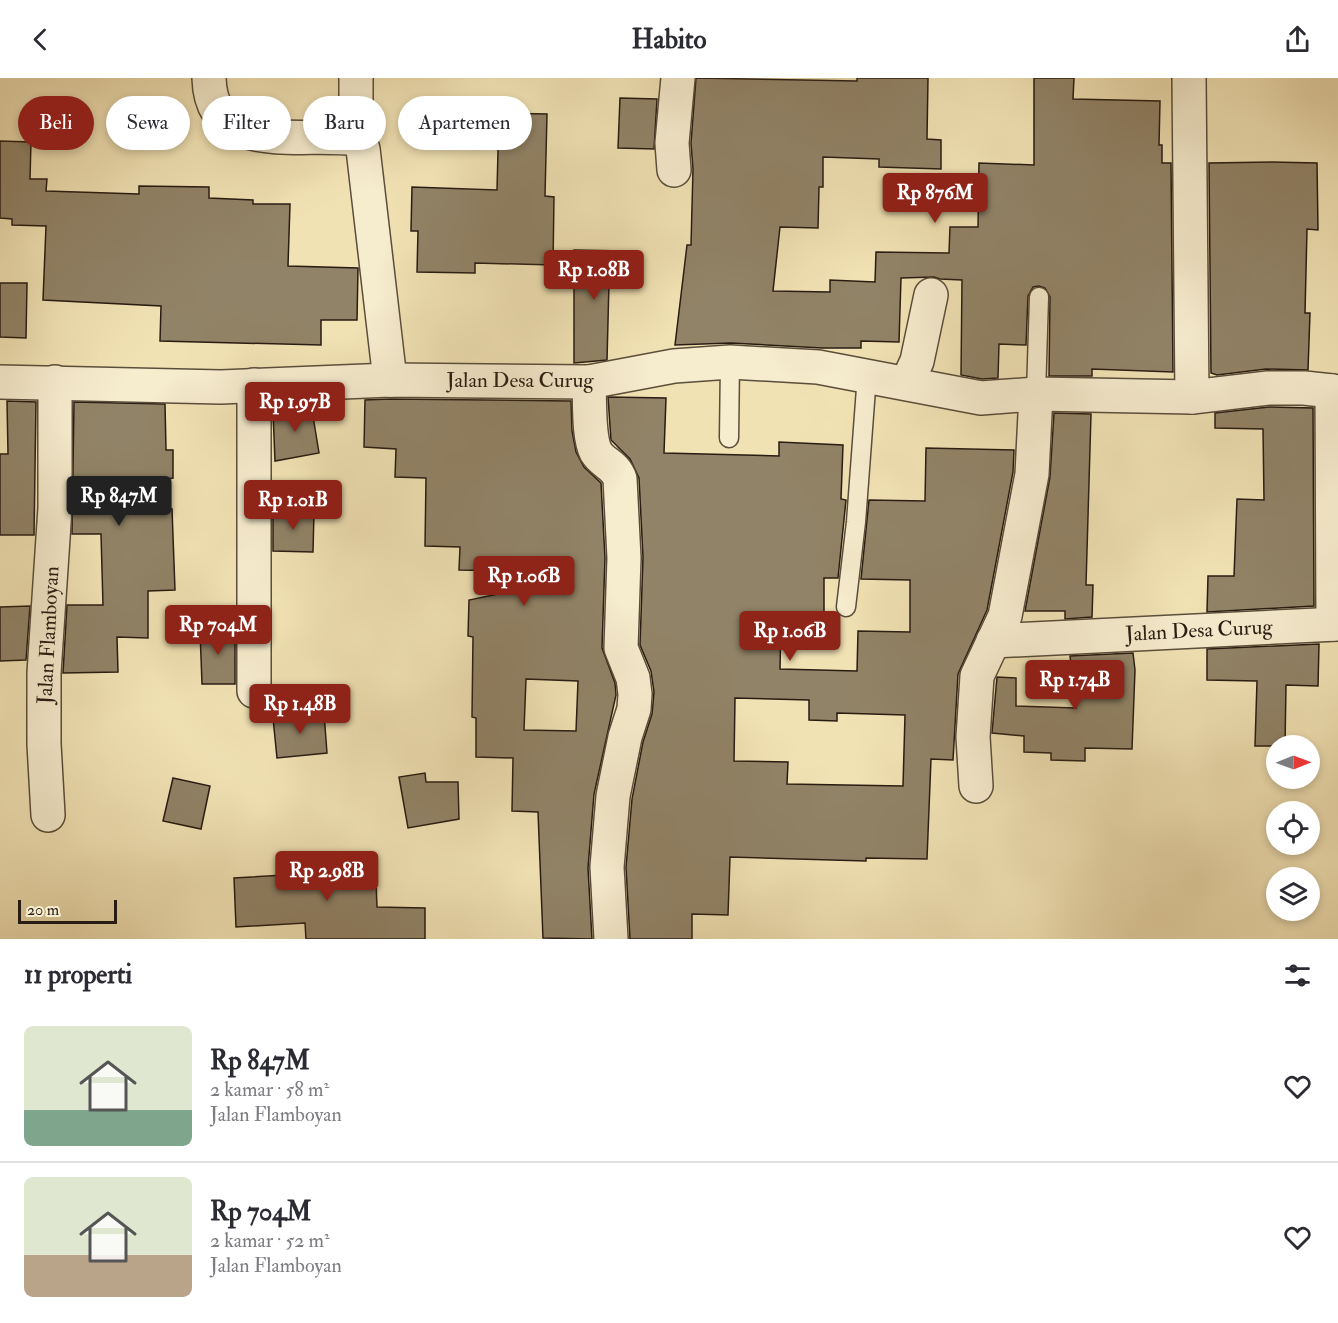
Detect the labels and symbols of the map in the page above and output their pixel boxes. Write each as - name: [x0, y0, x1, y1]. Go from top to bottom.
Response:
- pin: Rp 876M: [880, 173, 990, 224]
- pin: Rp 1.08B: [532, 250, 656, 301]
- street label: Jalan Desa Curug: [445, 367, 594, 394]
- pin: Rp 1.97B: [233, 382, 357, 433]
- pin: Rp 847M: [64, 476, 174, 527]
- pin: Rp 1.01B: [231, 480, 355, 531]
- pin: Rp 1.06B: [462, 556, 586, 607]
- street label: Jalan Flamboyan: [31, 565, 66, 706]
- pin: Rp 704M: [163, 605, 273, 656]
- pin: Rp 1.06B: [728, 611, 852, 662]
- street label: Jalan Desa Curug: [1124, 613, 1274, 648]
- pin: Rp 1.74B: [1013, 660, 1137, 711]
- pin: Rp 1.48B: [238, 684, 362, 735]
- north arrow: [1266, 735, 1320, 789]
- pin: Rp 2.98B: [265, 851, 389, 902]
- scale bar: [18, 897, 117, 924]

